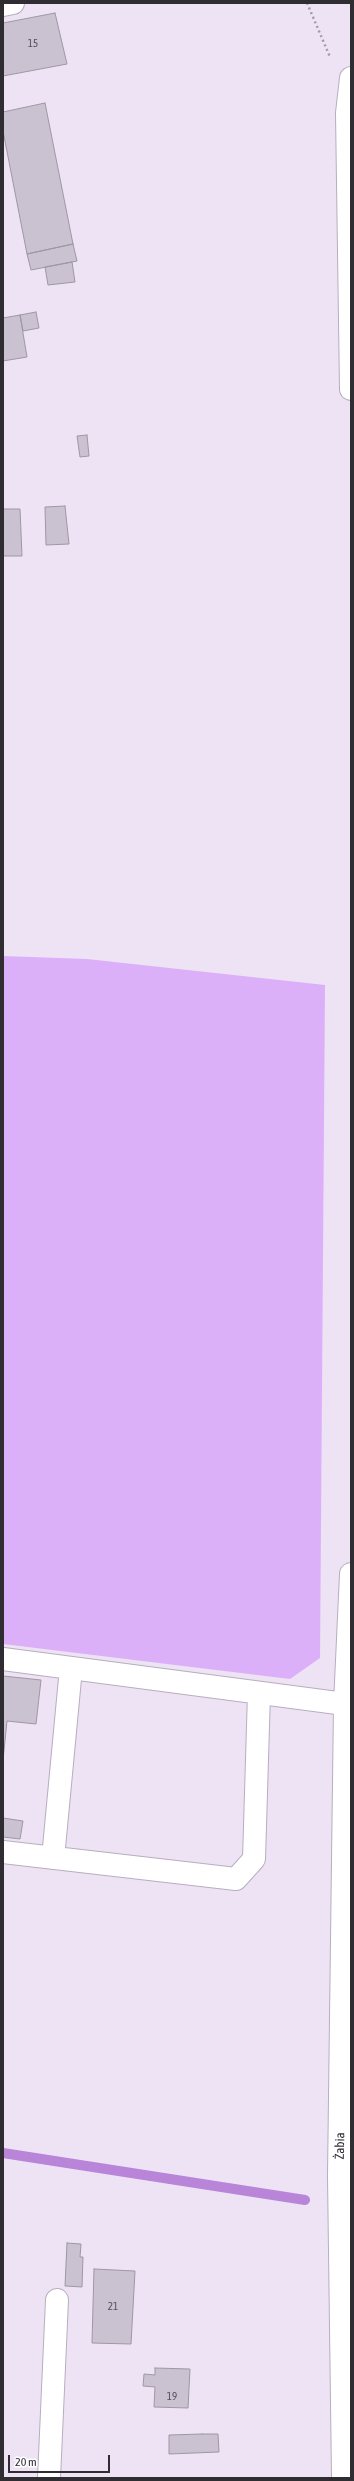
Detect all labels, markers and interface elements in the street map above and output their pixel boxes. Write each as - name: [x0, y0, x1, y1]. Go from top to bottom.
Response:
- house number: 15: [28, 37, 38, 51]
- street label: Żabia: [332, 2132, 348, 2160]
- house number: 21: [108, 2300, 118, 2314]
- house number: 19: [167, 2390, 177, 2404]
- scale bar: [10, 2447, 112, 2473]
- text: 20 m: [15, 2455, 37, 2469]

